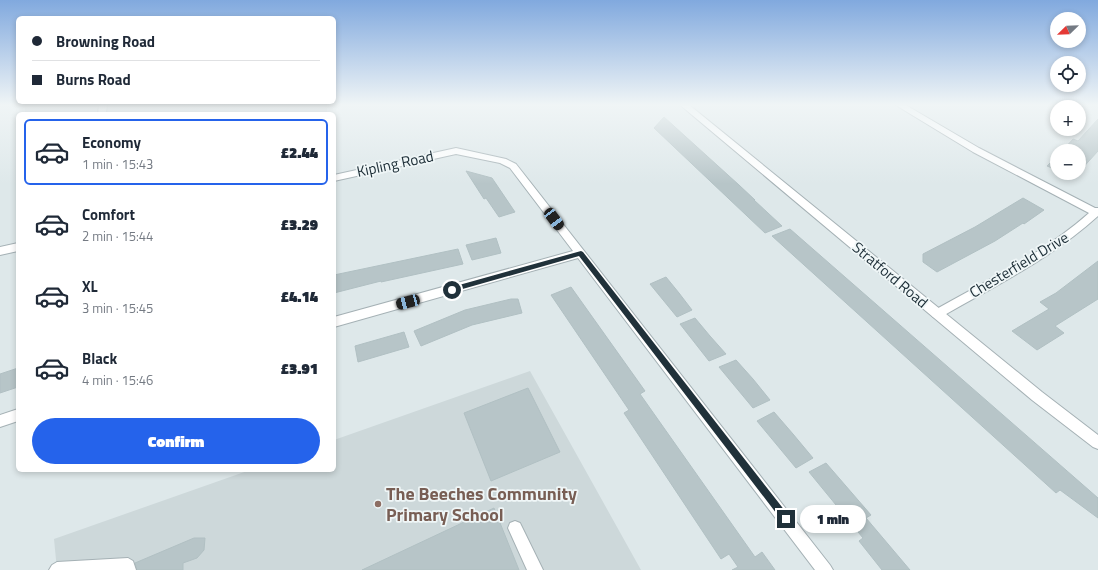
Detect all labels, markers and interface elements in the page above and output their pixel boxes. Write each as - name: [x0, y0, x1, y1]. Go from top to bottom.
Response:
- north arrow: [1050, 12, 1086, 48]
- map controls: [1050, 12, 1086, 180]
- text: Browning Road: [56, 30, 155, 53]
- button: locate: [1050, 56, 1086, 92]
- text: Burns Road: [56, 68, 131, 91]
- button: +: [1050, 100, 1086, 136]
- text: Economy: [82, 131, 141, 154]
- icon: car: [34, 134, 70, 170]
- text: £2.44: [281, 141, 318, 164]
- street label: Kipling Road: [354, 144, 435, 183]
- button: −: [1050, 144, 1086, 180]
- text: 1 min · 15:43: [82, 154, 153, 174]
- text: Comfort: [82, 203, 135, 226]
- icon: car: [34, 206, 70, 242]
- car: [542, 206, 566, 232]
- text: £3.29: [281, 213, 318, 236]
- text: 2 min · 15:44: [82, 226, 153, 246]
- street label: Chesterfield Drive: [965, 226, 1073, 303]
- street label: Stratford Road: [847, 236, 933, 313]
- text: XL: [82, 275, 98, 298]
- icon: car: [34, 278, 70, 314]
- route start: [443, 281, 461, 299]
- text: £4.14: [281, 285, 318, 308]
- car: [395, 293, 421, 311]
- text: 3 min · 15:45: [82, 298, 153, 318]
- text: Black: [82, 347, 117, 370]
- icon: car: [34, 350, 70, 386]
- text: £3.91: [281, 357, 318, 380]
- text: 4 min · 15:46: [82, 370, 153, 390]
- button: Confirm: [32, 418, 320, 464]
- place label: The Beeches Community Primary School: [386, 480, 577, 528]
- marker: The Beeches Community Primary School: [373, 499, 383, 509]
- callout: 1 min: [800, 505, 866, 533]
- text: 1 min: [817, 509, 849, 529]
- route end: [777, 510, 795, 528]

